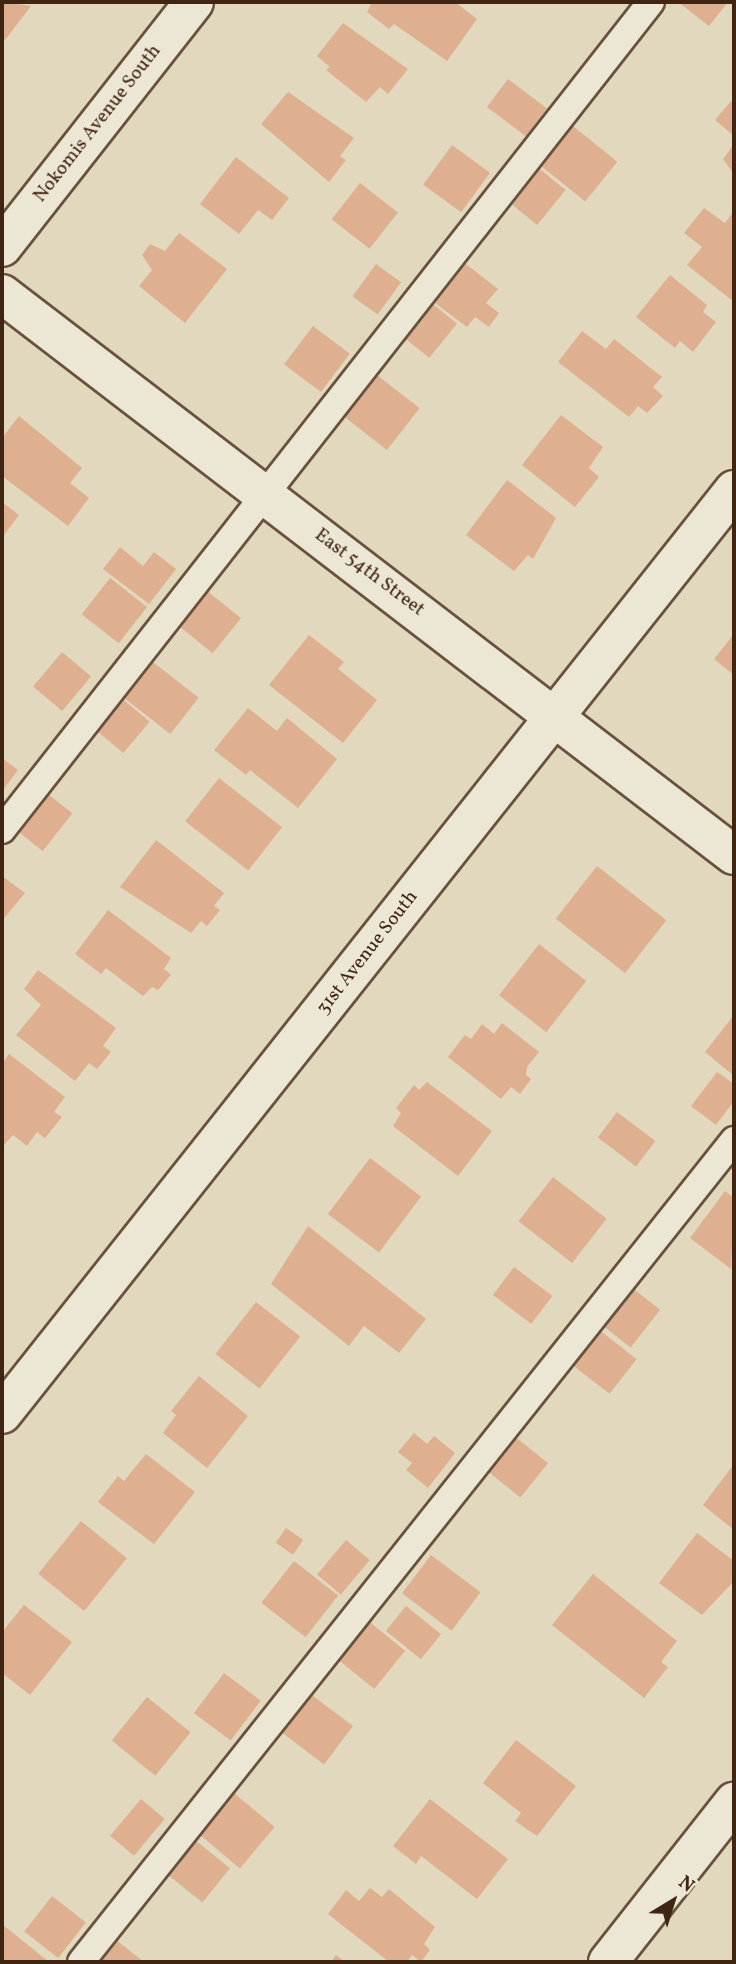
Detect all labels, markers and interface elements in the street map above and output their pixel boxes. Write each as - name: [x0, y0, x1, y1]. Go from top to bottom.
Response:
- street label: Nokomis Avenue South: [29, 41, 167, 207]
- street label: East 54th Street: [310, 524, 428, 622]
- street label: 31st Avenue South: [313, 886, 423, 1020]
- north arrow: [638, 1866, 708, 1936]
- text: N: [672, 1870, 699, 1899]

